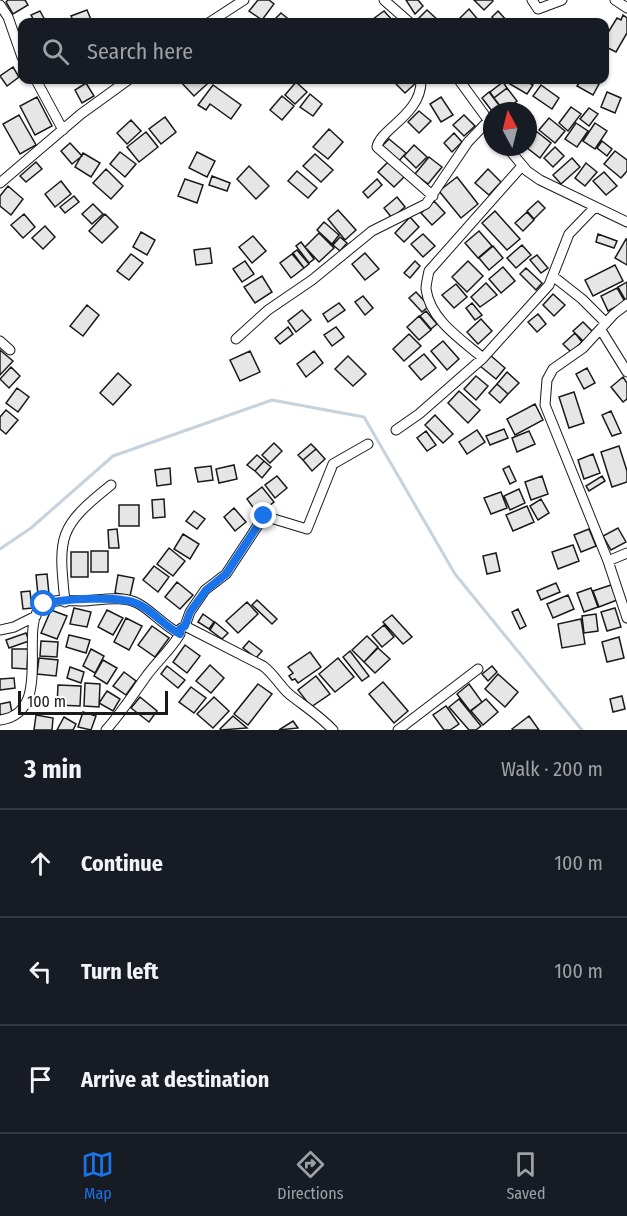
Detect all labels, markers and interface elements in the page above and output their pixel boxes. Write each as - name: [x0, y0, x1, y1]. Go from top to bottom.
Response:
- search box: [18, 18, 609, 84]
- icon: search: [39, 35, 72, 68]
- text: Search here: [87, 38, 193, 65]
- north arrow: [483, 102, 537, 156]
- route end: [250, 502, 276, 528]
- route start: [30, 590, 56, 616]
- scale bar: [18, 688, 168, 716]
- text: 100 m: [27, 692, 66, 711]
- text: 3 min: [24, 754, 82, 785]
- text: Walk · 200 m: [501, 757, 603, 781]
- icon: ahead: [24, 847, 57, 880]
- text: Continue: [81, 850, 163, 877]
- text: 100 m: [554, 851, 603, 875]
- icon: left: [24, 955, 57, 988]
- text: Turn left: [81, 958, 159, 985]
- text: 100 m: [554, 959, 603, 983]
- icon: arrive: [24, 1063, 57, 1096]
- text: Arrive at destination: [81, 1066, 269, 1093]
- tab: Map: [81, 1148, 114, 1203]
- tab: Directions: [277, 1148, 344, 1203]
- tab: Saved: [506, 1148, 546, 1203]

